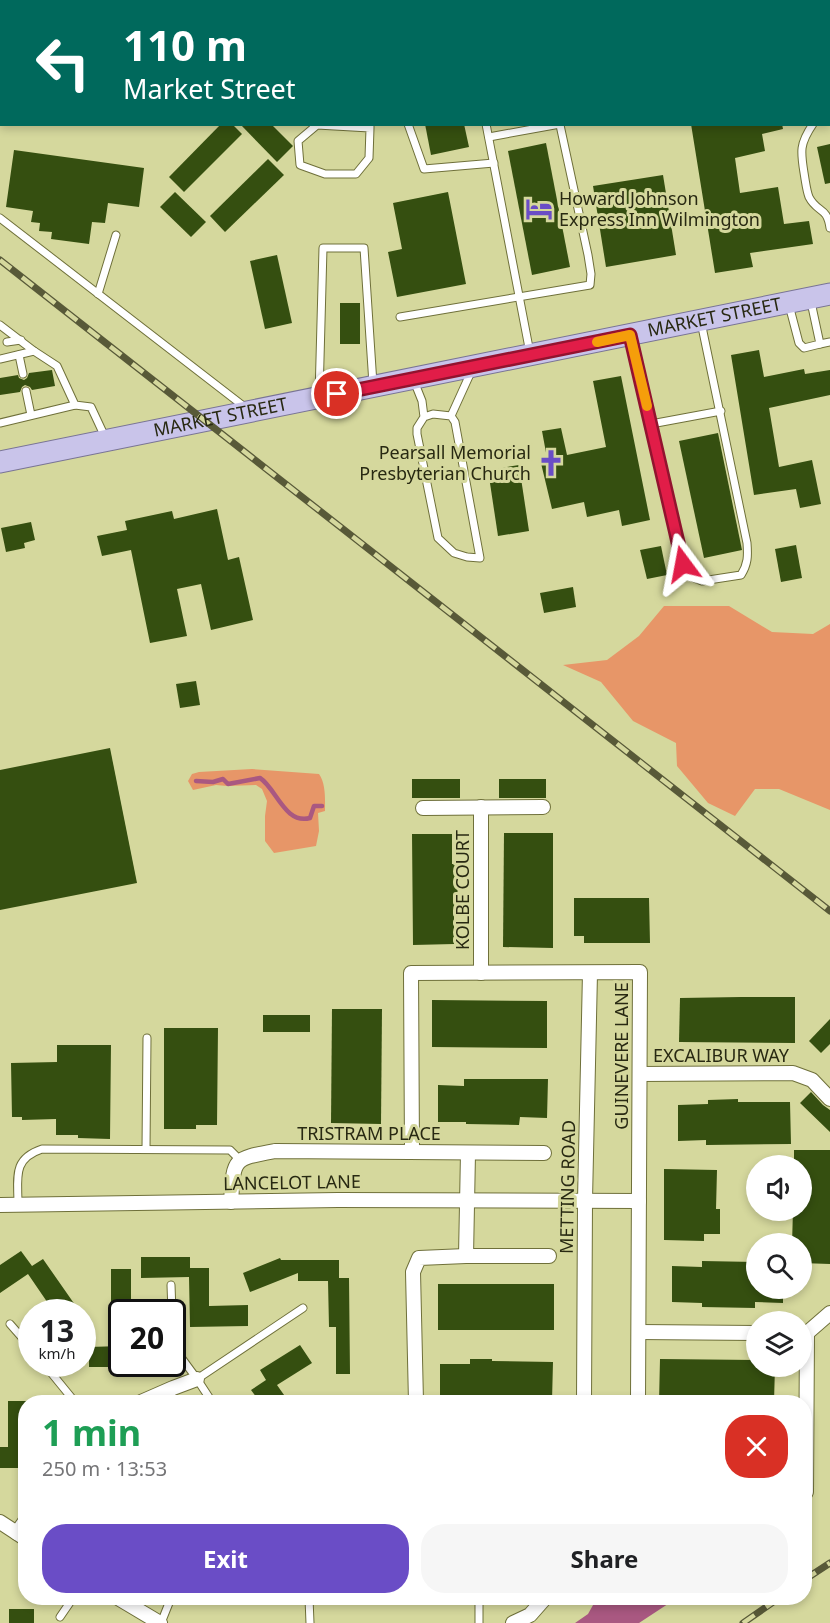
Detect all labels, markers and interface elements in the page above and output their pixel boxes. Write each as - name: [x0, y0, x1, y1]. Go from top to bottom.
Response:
- text: 110 m: [123, 16, 247, 73]
- icon: left: [24, 24, 102, 102]
- text: Market Street: [123, 70, 296, 107]
- place label: Howard Johnson Express Inn Wilmington: [559, 186, 760, 231]
- hotel icon: Howard Johnson Express Inn Wilmington: [524, 194, 554, 224]
- street label: MARKET STREET: [645, 291, 783, 342]
- pin: [311, 368, 362, 419]
- icon: arrive: [320, 377, 353, 410]
- street label: MARKET STREET: [151, 391, 289, 442]
- place label: Pearsall Memorial Presbyterian Church: [359, 440, 531, 485]
- church icon: Pearsall Memorial Presbyterian Church: [536, 448, 566, 478]
- position arrow: [651, 532, 715, 596]
- street label: KOLBE COURT: [450, 830, 474, 950]
- street label: GUINEVERE LANE: [609, 982, 633, 1130]
- street label: EXCALIBUR WAY: [653, 1043, 790, 1067]
- street label: METTING ROAD: [554, 1120, 580, 1254]
- street label: TRISTRAM PLACE: [297, 1121, 441, 1145]
- map controls: [746, 1155, 812, 1377]
- button: sound: [746, 1155, 812, 1221]
- street label: LANCELOT LANE: [223, 1169, 361, 1195]
- button: search: [746, 1233, 812, 1299]
- speed limit sign: 20: [108, 1299, 186, 1377]
- text: 13: [40, 1310, 74, 1351]
- button: layers: [746, 1311, 812, 1377]
- text: km/h: [39, 1343, 75, 1363]
- text: 1 min: [42, 1408, 141, 1457]
- button: close: [725, 1415, 788, 1478]
- text: 250 m · 13:53: [42, 1455, 167, 1482]
- button: Exit: [42, 1524, 409, 1593]
- button: Share: [421, 1524, 788, 1593]

